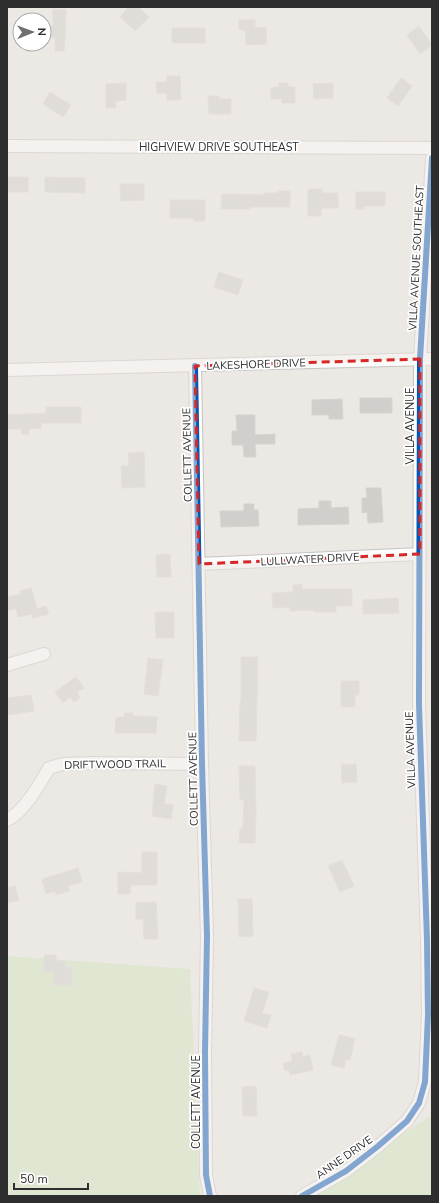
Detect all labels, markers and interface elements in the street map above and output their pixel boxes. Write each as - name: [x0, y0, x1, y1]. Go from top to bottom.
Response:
- north arrow: [12, 12, 52, 52]
- text: N: [34, 28, 49, 36]
- street label: HIGHVIEW DRIVE SOUTHEAST: [139, 140, 299, 155]
- street label: VILLA AVENUE SOUTHEAST: [405, 185, 428, 332]
- street label: LAKESHORE DRIVE: [206, 355, 306, 374]
- street label: VILLA AVENUE: [403, 388, 418, 465]
- street label: COLLETT AVENUE: [179, 408, 196, 502]
- street label: LULLWATER DRIVE: [260, 549, 360, 570]
- street label: VILLA AVENUE: [402, 711, 419, 790]
- street label: COLLETT AVENUE: [185, 732, 202, 826]
- street label: DRIFTWOOD TRAIL: [64, 756, 166, 773]
- street label: COLLETT AVENUE: [189, 1055, 204, 1149]
- street label: ANNE DRIVE: [313, 1132, 376, 1182]
- scale bar: [14, 1165, 88, 1191]
- text: 50 m: [20, 1171, 48, 1187]

